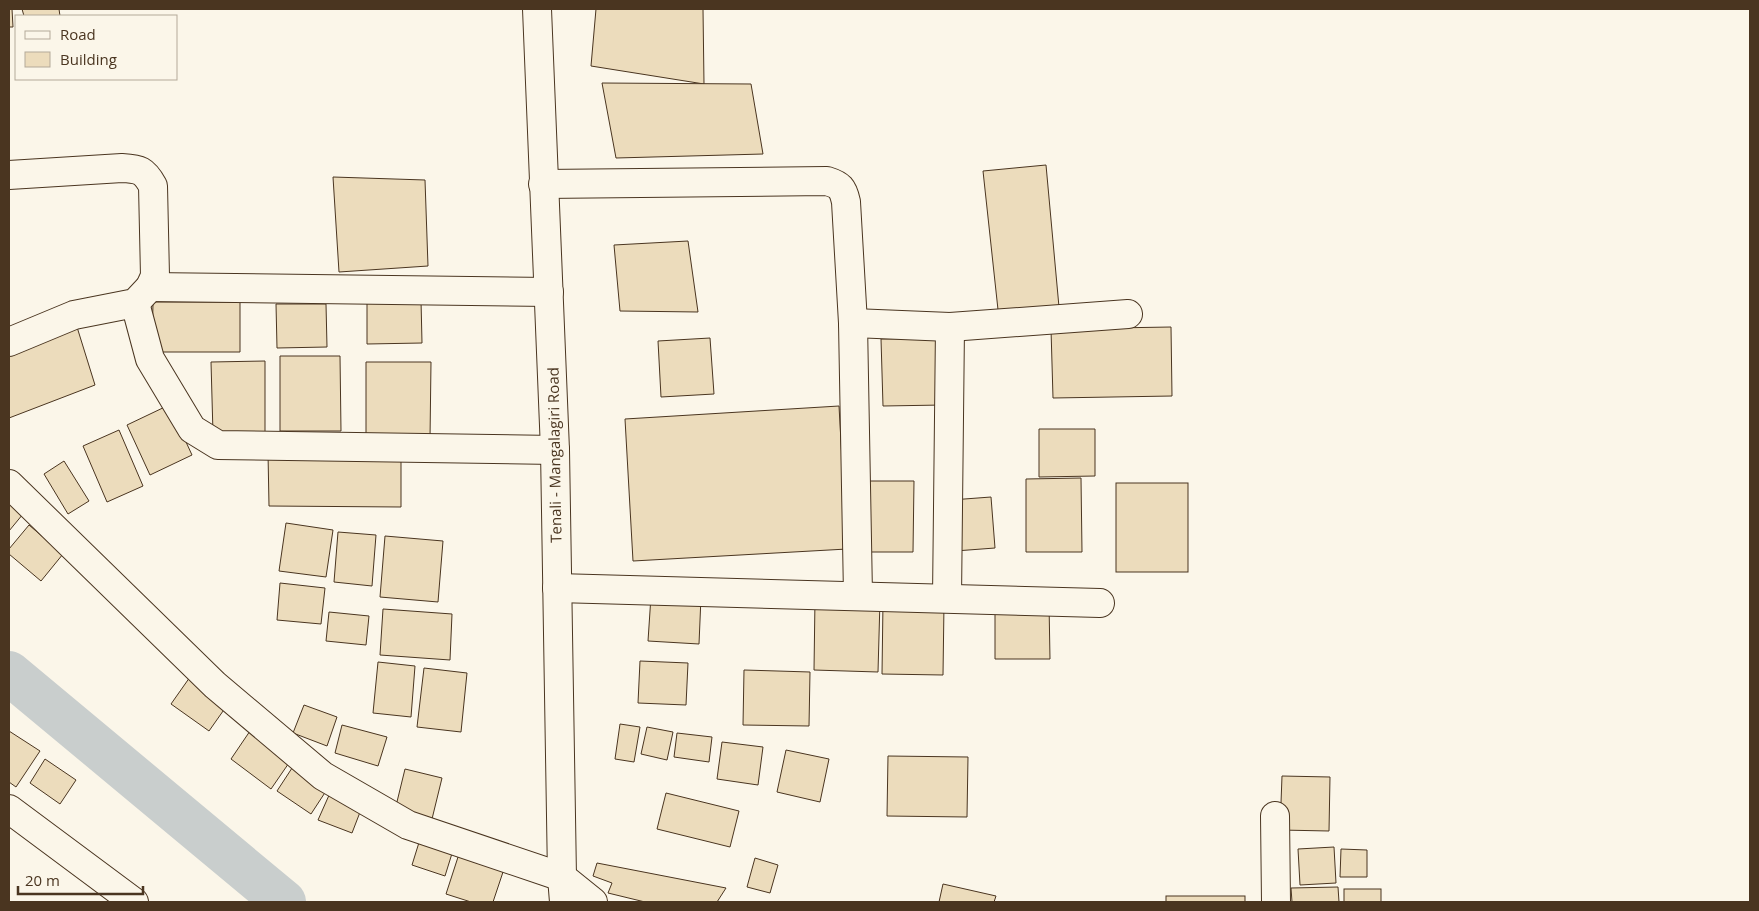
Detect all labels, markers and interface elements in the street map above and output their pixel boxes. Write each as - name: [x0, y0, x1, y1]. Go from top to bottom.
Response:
- legend: [15, 15, 178, 80]
- text: Road: [60, 24, 96, 44]
- text: Building: [60, 49, 117, 69]
- street label: Tenali - Mangalagiri Road: [542, 367, 566, 543]
- scale bar: [18, 864, 142, 896]
- text: 20 m: [25, 870, 60, 890]

